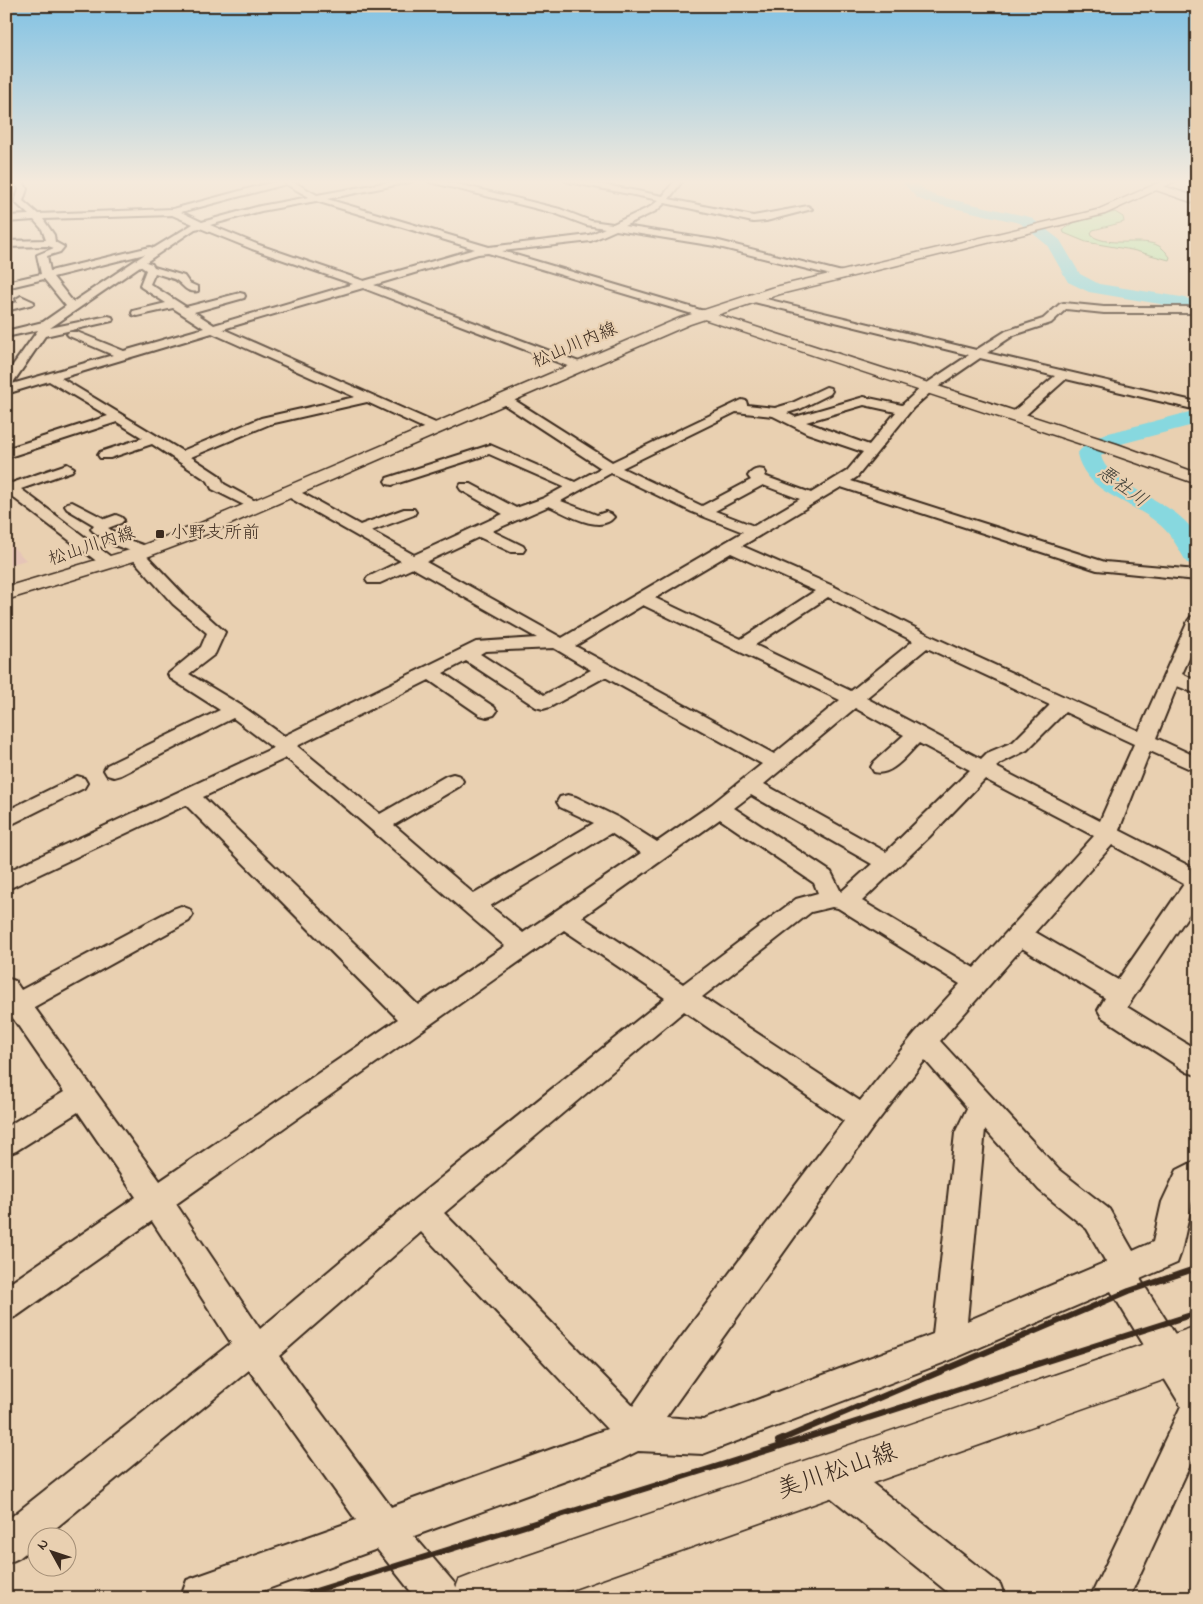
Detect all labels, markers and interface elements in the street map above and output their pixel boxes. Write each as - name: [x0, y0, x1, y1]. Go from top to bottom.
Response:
- street label: 松山川内線: [528, 316, 622, 376]
- water label: 悪社川: [1091, 459, 1153, 515]
- street label: 松山川内線: [45, 521, 139, 573]
- place label: 小野支所前: [170, 521, 260, 547]
- marker: 小野支所前: [154, 528, 166, 540]
- street label: 美川松山線: [772, 1435, 902, 1509]
- north arrow: [28, 1526, 78, 1576]
- text: N: [32, 1534, 54, 1555]

